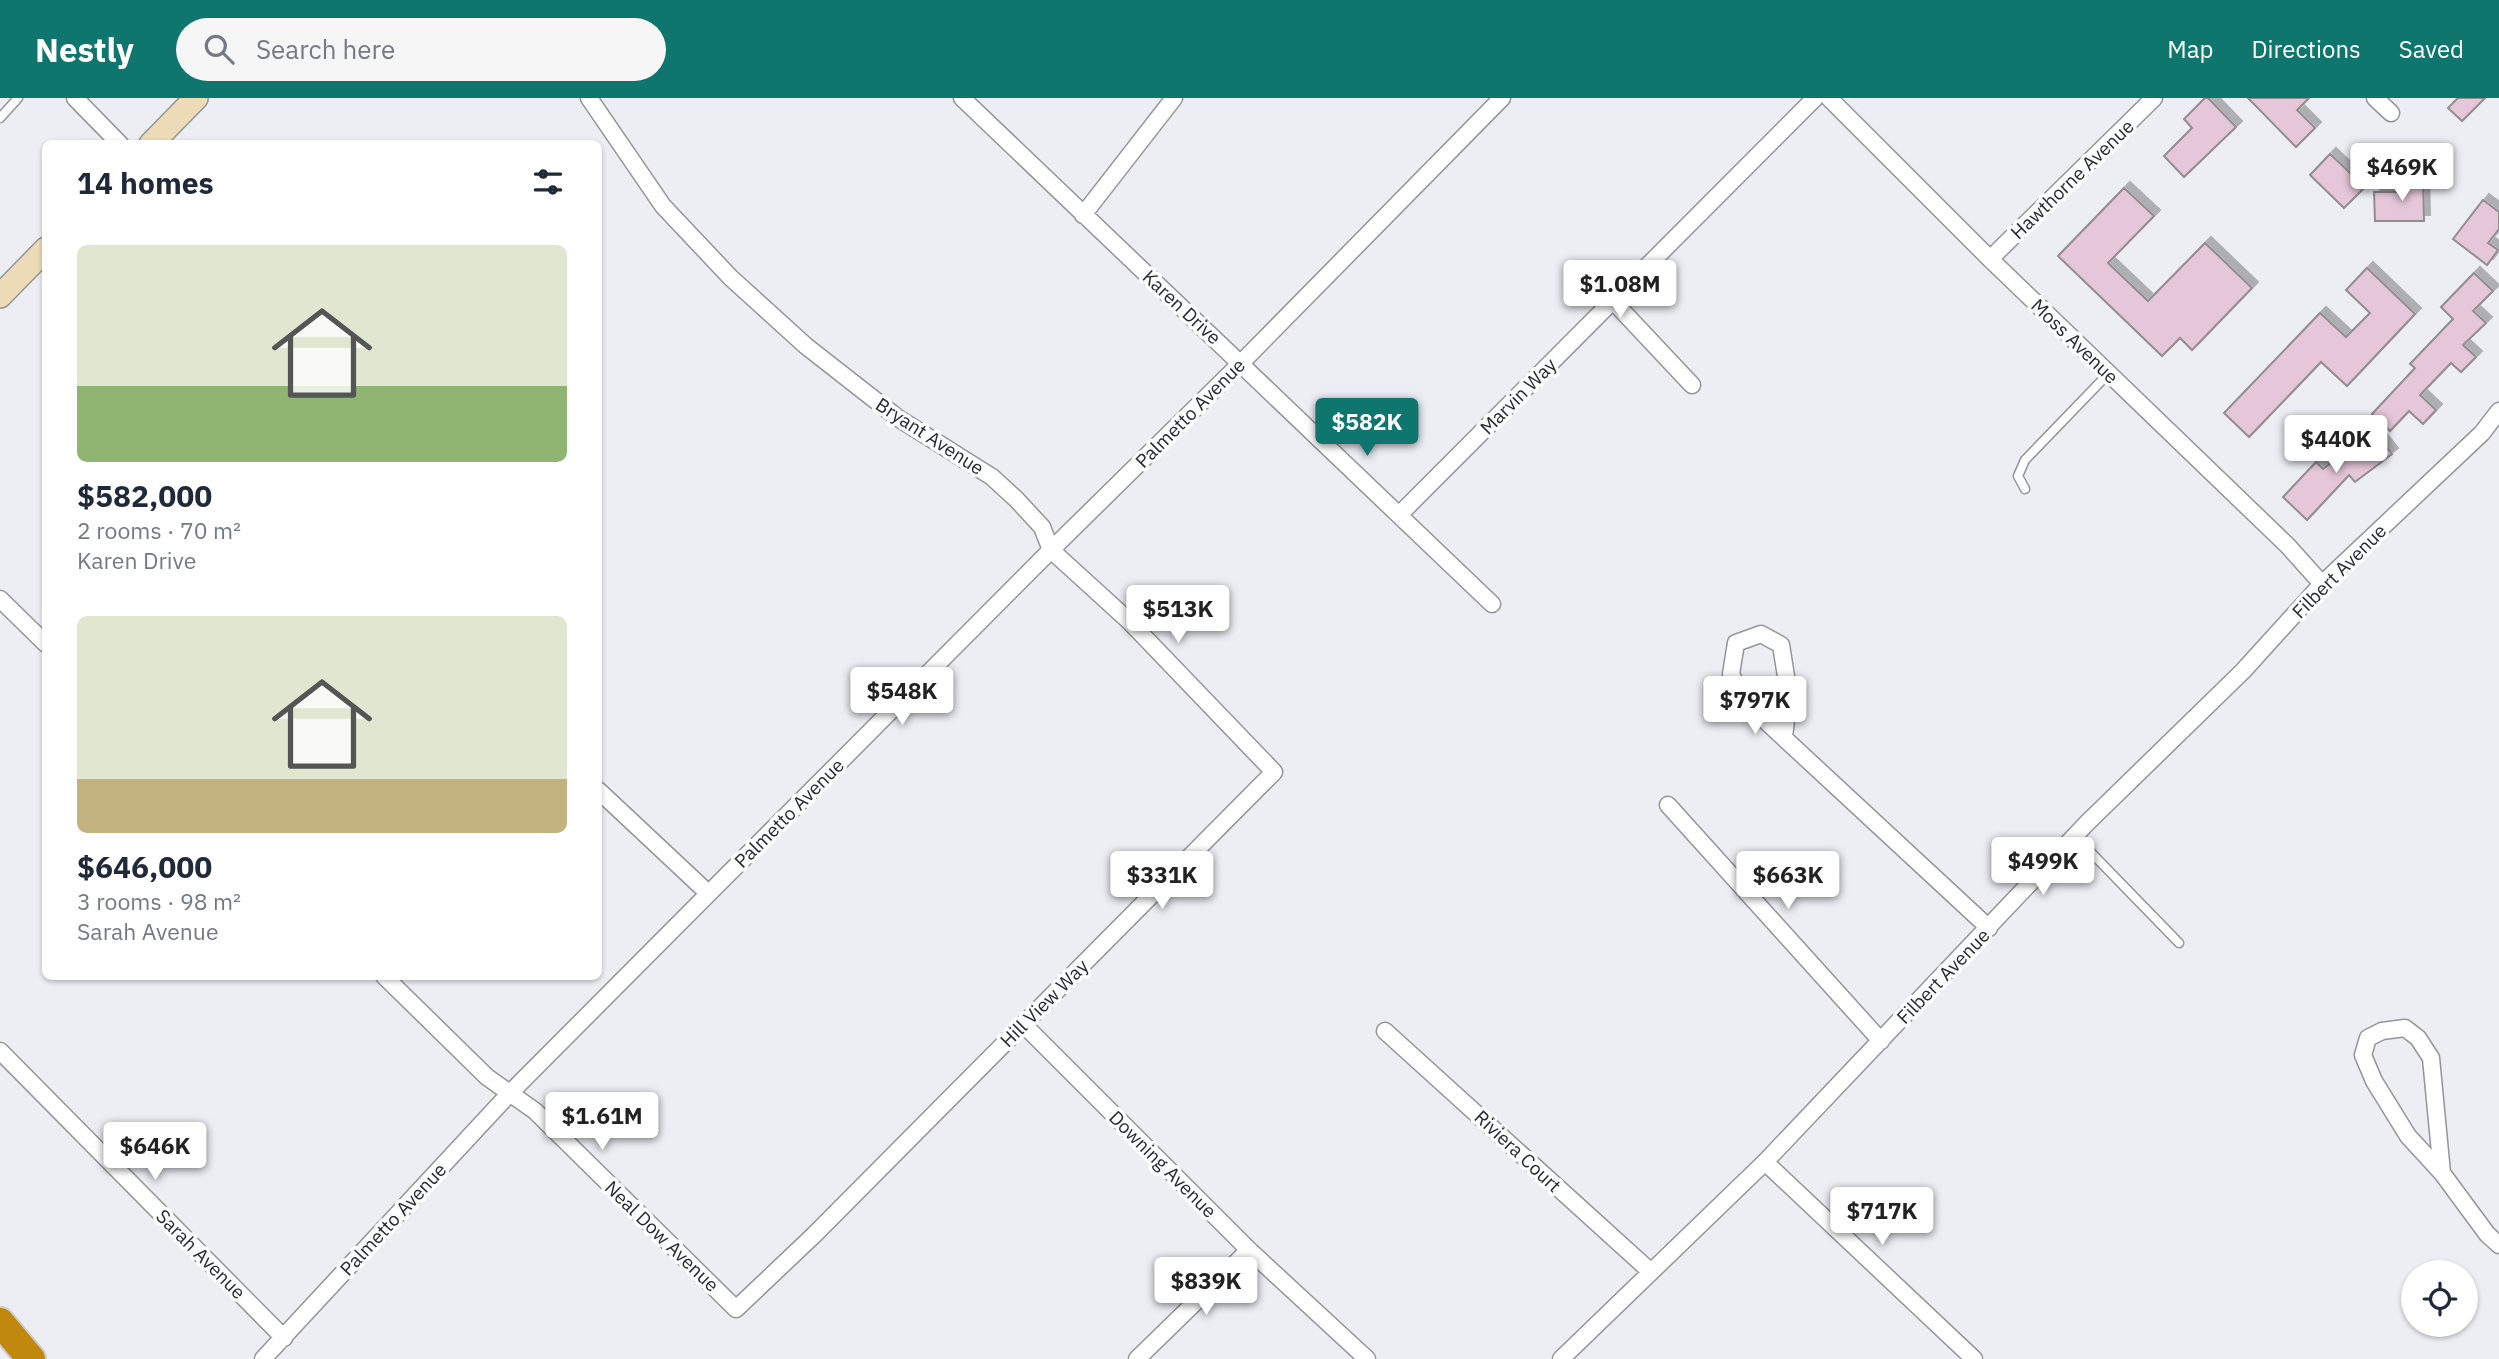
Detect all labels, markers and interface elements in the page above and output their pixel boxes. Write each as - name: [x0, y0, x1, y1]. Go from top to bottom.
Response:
- search box: [176, 18, 666, 81]
- text: Nestly: [35, 28, 134, 71]
- icon: search: [200, 30, 238, 68]
- text: Search here: [256, 32, 395, 66]
- text: Map: [2167, 33, 2213, 65]
- text: Directions: [2251, 33, 2361, 65]
- text: Saved: [2399, 33, 2464, 65]
- street label: Hawthorne Avenue: [2005, 114, 2139, 244]
- pin: $469K: [2353, 144, 2451, 203]
- text: $469K: [2366, 151, 2438, 181]
- text: 14 homes: [77, 163, 214, 202]
- icon: filters: [529, 163, 567, 201]
- pin: $1.08M: [1563, 260, 1677, 320]
- street label: Karen Drive: [1138, 265, 1226, 349]
- text: $1.08M: [1579, 268, 1661, 298]
- icon: home: [259, 290, 385, 416]
- street label: Moss Avenue: [2026, 293, 2124, 389]
- street label: Marvin Way: [1475, 352, 1562, 439]
- street label: Palmetto Avenue: [1130, 353, 1250, 473]
- street label: Bryant Avenue: [871, 392, 989, 480]
- pin: $582K: [1318, 398, 1416, 458]
- text: $582K: [1331, 406, 1403, 436]
- pin: $440K: [2287, 416, 2385, 475]
- text: $440K: [2300, 423, 2372, 453]
- text: $582,000: [77, 476, 212, 515]
- text: 2 rooms · 70 m²: [77, 515, 241, 545]
- street label: Filbert Avenue: [2287, 519, 2391, 623]
- text: Karen Drive: [77, 545, 196, 575]
- pin: $513K: [1129, 586, 1227, 645]
- text: $513K: [1142, 593, 1214, 623]
- icon: home: [259, 661, 385, 787]
- pin: $548K: [853, 668, 951, 727]
- text: $548K: [866, 675, 938, 705]
- pin: $797K: [1706, 676, 1804, 736]
- text: $797K: [1719, 684, 1791, 714]
- street label: Palmetto Avenue: [729, 753, 849, 873]
- pin: $499K: [1994, 838, 2092, 897]
- text: $499K: [2007, 845, 2079, 875]
- text: $646,000: [77, 847, 212, 886]
- pin: $331K: [1113, 852, 1211, 911]
- pin: $663K: [1739, 852, 1837, 911]
- text: $331K: [1126, 859, 1198, 889]
- text: $663K: [1752, 859, 1824, 889]
- text: 3 rooms · 98 m²: [77, 886, 241, 916]
- text: Sarah Avenue: [77, 916, 219, 946]
- street label: Filbert Avenue: [1891, 923, 1995, 1029]
- street label: Hill View Way: [995, 954, 1093, 1052]
- pin: $1.61M: [545, 1093, 659, 1152]
- text: $1.61M: [561, 1100, 643, 1130]
- street label: Downing Avenue: [1104, 1105, 1222, 1223]
- street label: Riviera Court: [1470, 1105, 1566, 1197]
- pin: $646K: [106, 1122, 204, 1182]
- text: $646K: [119, 1130, 191, 1160]
- street label: Palmetto Avenue: [335, 1158, 451, 1280]
- street label: Neal Dow Avenue: [600, 1175, 724, 1297]
- pin: $717K: [1833, 1188, 1931, 1247]
- text: $717K: [1846, 1195, 1918, 1225]
- street label: Sarah Avenue: [151, 1204, 251, 1304]
- pin: $839K: [1157, 1258, 1255, 1317]
- map controls: [2401, 1260, 2478, 1337]
- button: locate: [2401, 1260, 2478, 1337]
- text: $839K: [1170, 1265, 1242, 1295]

